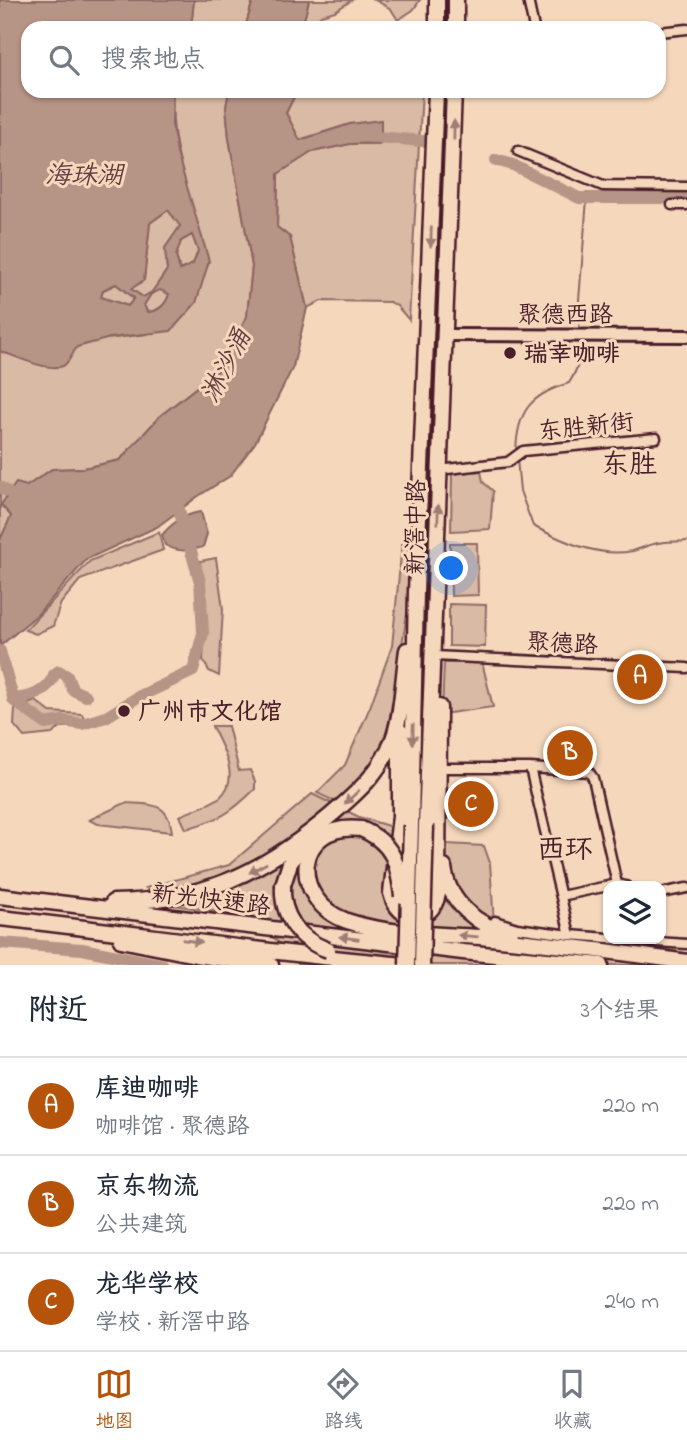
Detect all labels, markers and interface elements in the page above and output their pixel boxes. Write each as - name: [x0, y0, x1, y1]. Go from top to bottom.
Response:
- search box: [21, 21, 666, 98]
- icon: search: [45, 41, 83, 79]
- text: 搜索地点: [101, 42, 205, 80]
- one-way arrow: [448, 119, 459, 141]
- water label: 海珠湖: [45, 158, 126, 196]
- one-way arrow: [426, 226, 437, 248]
- street label: 聚德西路: [517, 299, 613, 334]
- water label: 淋沙涌: [193, 322, 263, 410]
- place label: 瑞幸咖啡: [524, 338, 620, 373]
- marker: 瑞幸咖啡: [502, 345, 518, 361]
- street label: 东胜新街: [537, 406, 636, 451]
- district label: 东胜: [601, 446, 657, 487]
- street label: 新滘中路: [399, 479, 436, 575]
- one-way arrow: [432, 503, 443, 525]
- your location: [434, 551, 468, 585]
- street label: 聚德路: [525, 626, 599, 665]
- pin: A: [617, 651, 663, 703]
- place label: 广州市文化馆: [138, 696, 282, 731]
- marker: 广州市文化馆: [116, 703, 132, 719]
- one-way arrow: [407, 723, 419, 745]
- pin: B: [547, 727, 593, 779]
- pin: C: [448, 778, 494, 830]
- one-way arrow: [344, 788, 361, 804]
- district label: 西环: [537, 831, 593, 872]
- one-way arrow: [249, 862, 268, 874]
- street label: 新光快速路: [149, 877, 272, 926]
- map controls: [603, 881, 666, 944]
- button: layers: [603, 881, 666, 944]
- one-way arrow: [457, 930, 479, 941]
- one-way arrow: [338, 933, 360, 944]
- one-way arrow: [182, 936, 204, 947]
- text: 附近: [28, 990, 88, 1034]
- text: 3个结果: [581, 995, 659, 1028]
- text: 库迪咖啡: [95, 1071, 199, 1109]
- text: A: [44, 1090, 58, 1123]
- text: 220 m: [603, 1090, 659, 1123]
- text: 咖啡馆 · 聚德路: [95, 1111, 249, 1144]
- text: 京东物流: [95, 1169, 199, 1207]
- text: B: [43, 1188, 59, 1221]
- text: 220 m: [603, 1188, 659, 1221]
- text: 公共建筑: [95, 1209, 187, 1242]
- text: 龙华学校: [95, 1267, 199, 1305]
- text: C: [45, 1286, 57, 1319]
- text: 240 m: [605, 1286, 659, 1319]
- text: 学校 · 新滘中路: [95, 1307, 249, 1340]
- tab: 地图: [95, 1365, 134, 1436]
- tab: 路线: [324, 1365, 363, 1436]
- tab: 收藏: [553, 1365, 592, 1436]

